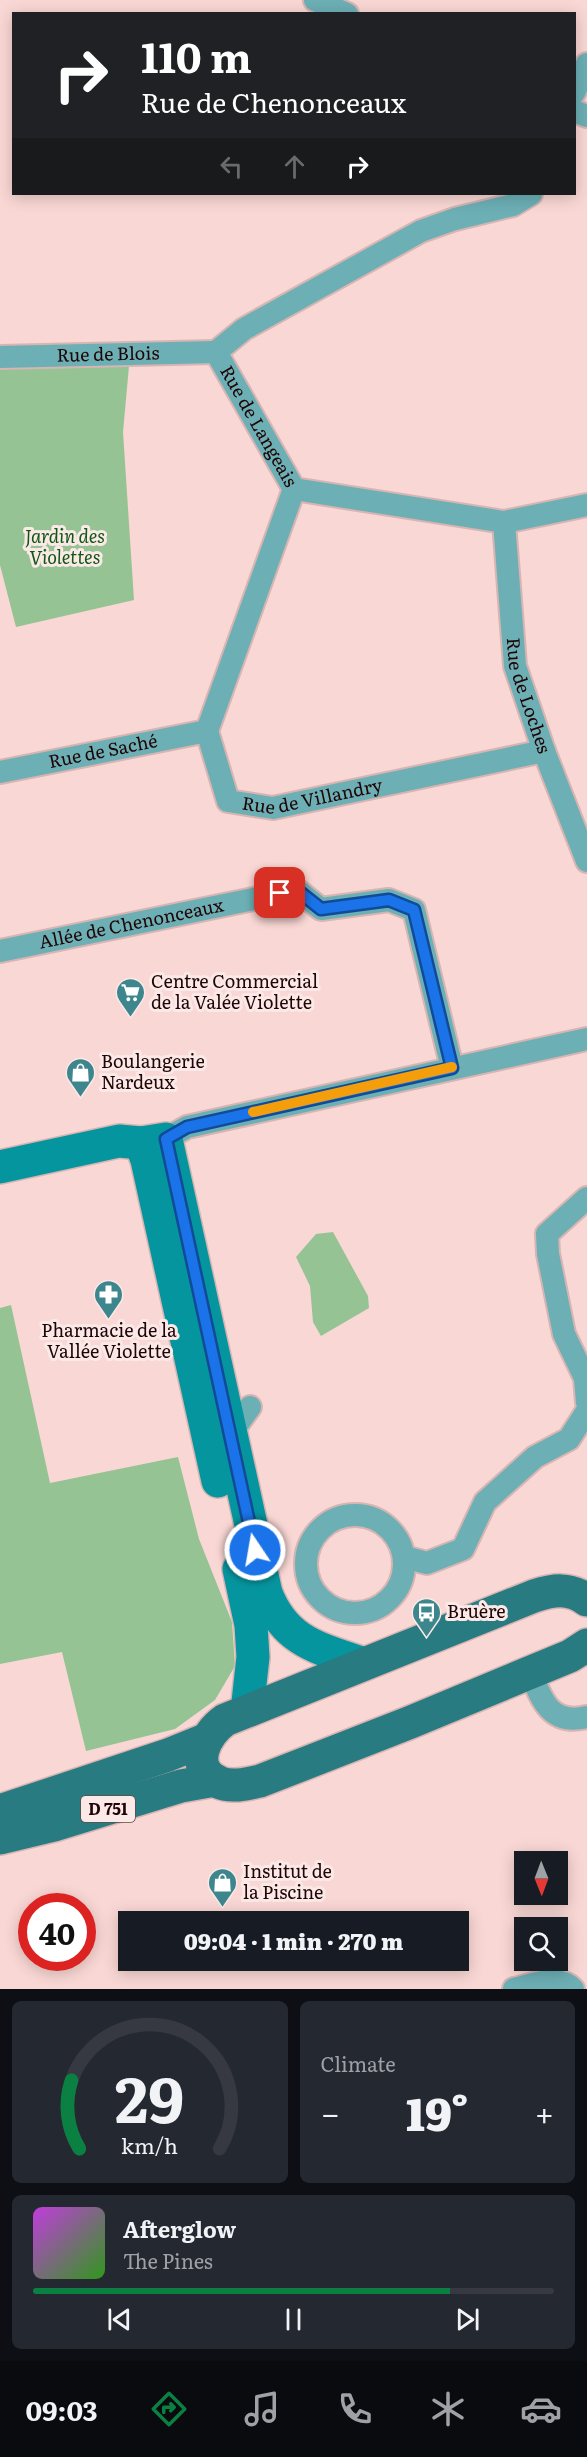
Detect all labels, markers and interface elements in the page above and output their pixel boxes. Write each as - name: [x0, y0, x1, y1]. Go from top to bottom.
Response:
- text: 110 m: [141, 24, 252, 86]
- icon: right: [42, 36, 120, 114]
- text: Rue de Chenonceaux: [141, 81, 406, 121]
- icon: left: [215, 150, 248, 183]
- icon: ahead: [278, 150, 311, 183]
- icon: right: [341, 150, 374, 183]
- street label: Rue de Blois: [56, 338, 160, 368]
- street label: Rue de Langeais: [214, 360, 305, 492]
- park label: Jardin des Violettes: [25, 522, 105, 570]
- street label: Rue de Loches: [501, 636, 559, 757]
- street label: Rue de Saché: [46, 726, 160, 774]
- street label: Rue de Villandry: [240, 770, 385, 820]
- pin: [254, 867, 305, 918]
- icon: arrive: [263, 876, 296, 909]
- street label: Allée de Chenonceaux: [36, 890, 226, 955]
- place label: Centre Commercial de la Valée Violette: [151, 967, 318, 1015]
- supermarket icon: Centre Commercial de la Valée Violette: [114, 976, 146, 1018]
- place label: Boulangerie Nardeux: [101, 1047, 205, 1095]
- shop icon: Boulangerie Nardeux: [64, 1056, 96, 1098]
- pharmacy icon: Pharmacie de la Vallée Violette: [93, 1278, 125, 1320]
- place label: Pharmacie de la Vallée Violette: [41, 1316, 177, 1364]
- position arrow: [223, 1518, 287, 1582]
- bus stop icon: Bruère: [410, 1596, 442, 1638]
- place label: Bruère: [447, 1597, 506, 1624]
- road number: D 751: [81, 1796, 135, 1822]
- north arrow: [514, 1851, 568, 1905]
- map controls: [514, 1851, 568, 1971]
- place label: Institut de la Piscine: [243, 1857, 332, 1905]
- shop icon: Institut de la Piscine: [206, 1866, 238, 1908]
- speed limit sign: 40: [18, 1893, 96, 1971]
- button: search: [514, 1917, 568, 1971]
- text: 09:04 · 1 min · 270 m: [184, 1924, 403, 1957]
- text: Climate: [321, 2048, 396, 2078]
- text: 29: [115, 2050, 184, 2142]
- text: 19°: [406, 2078, 469, 2145]
- text: −: [321, 2087, 340, 2136]
- text: +: [535, 2087, 554, 2136]
- text: km/h: [121, 2129, 178, 2161]
- text: Afterglow: [123, 2212, 236, 2245]
- text: The Pines: [123, 2245, 213, 2275]
- icon: previous: [103, 2303, 136, 2336]
- icon: pause: [277, 2303, 310, 2336]
- icon: next: [451, 2303, 484, 2336]
- icon: directions: [148, 2388, 190, 2430]
- icon: music: [241, 2388, 283, 2430]
- icon: phone: [334, 2388, 376, 2430]
- icon: climate: [427, 2388, 469, 2430]
- icon: car: [520, 2388, 562, 2430]
- text: 09:03: [25, 2389, 98, 2429]

